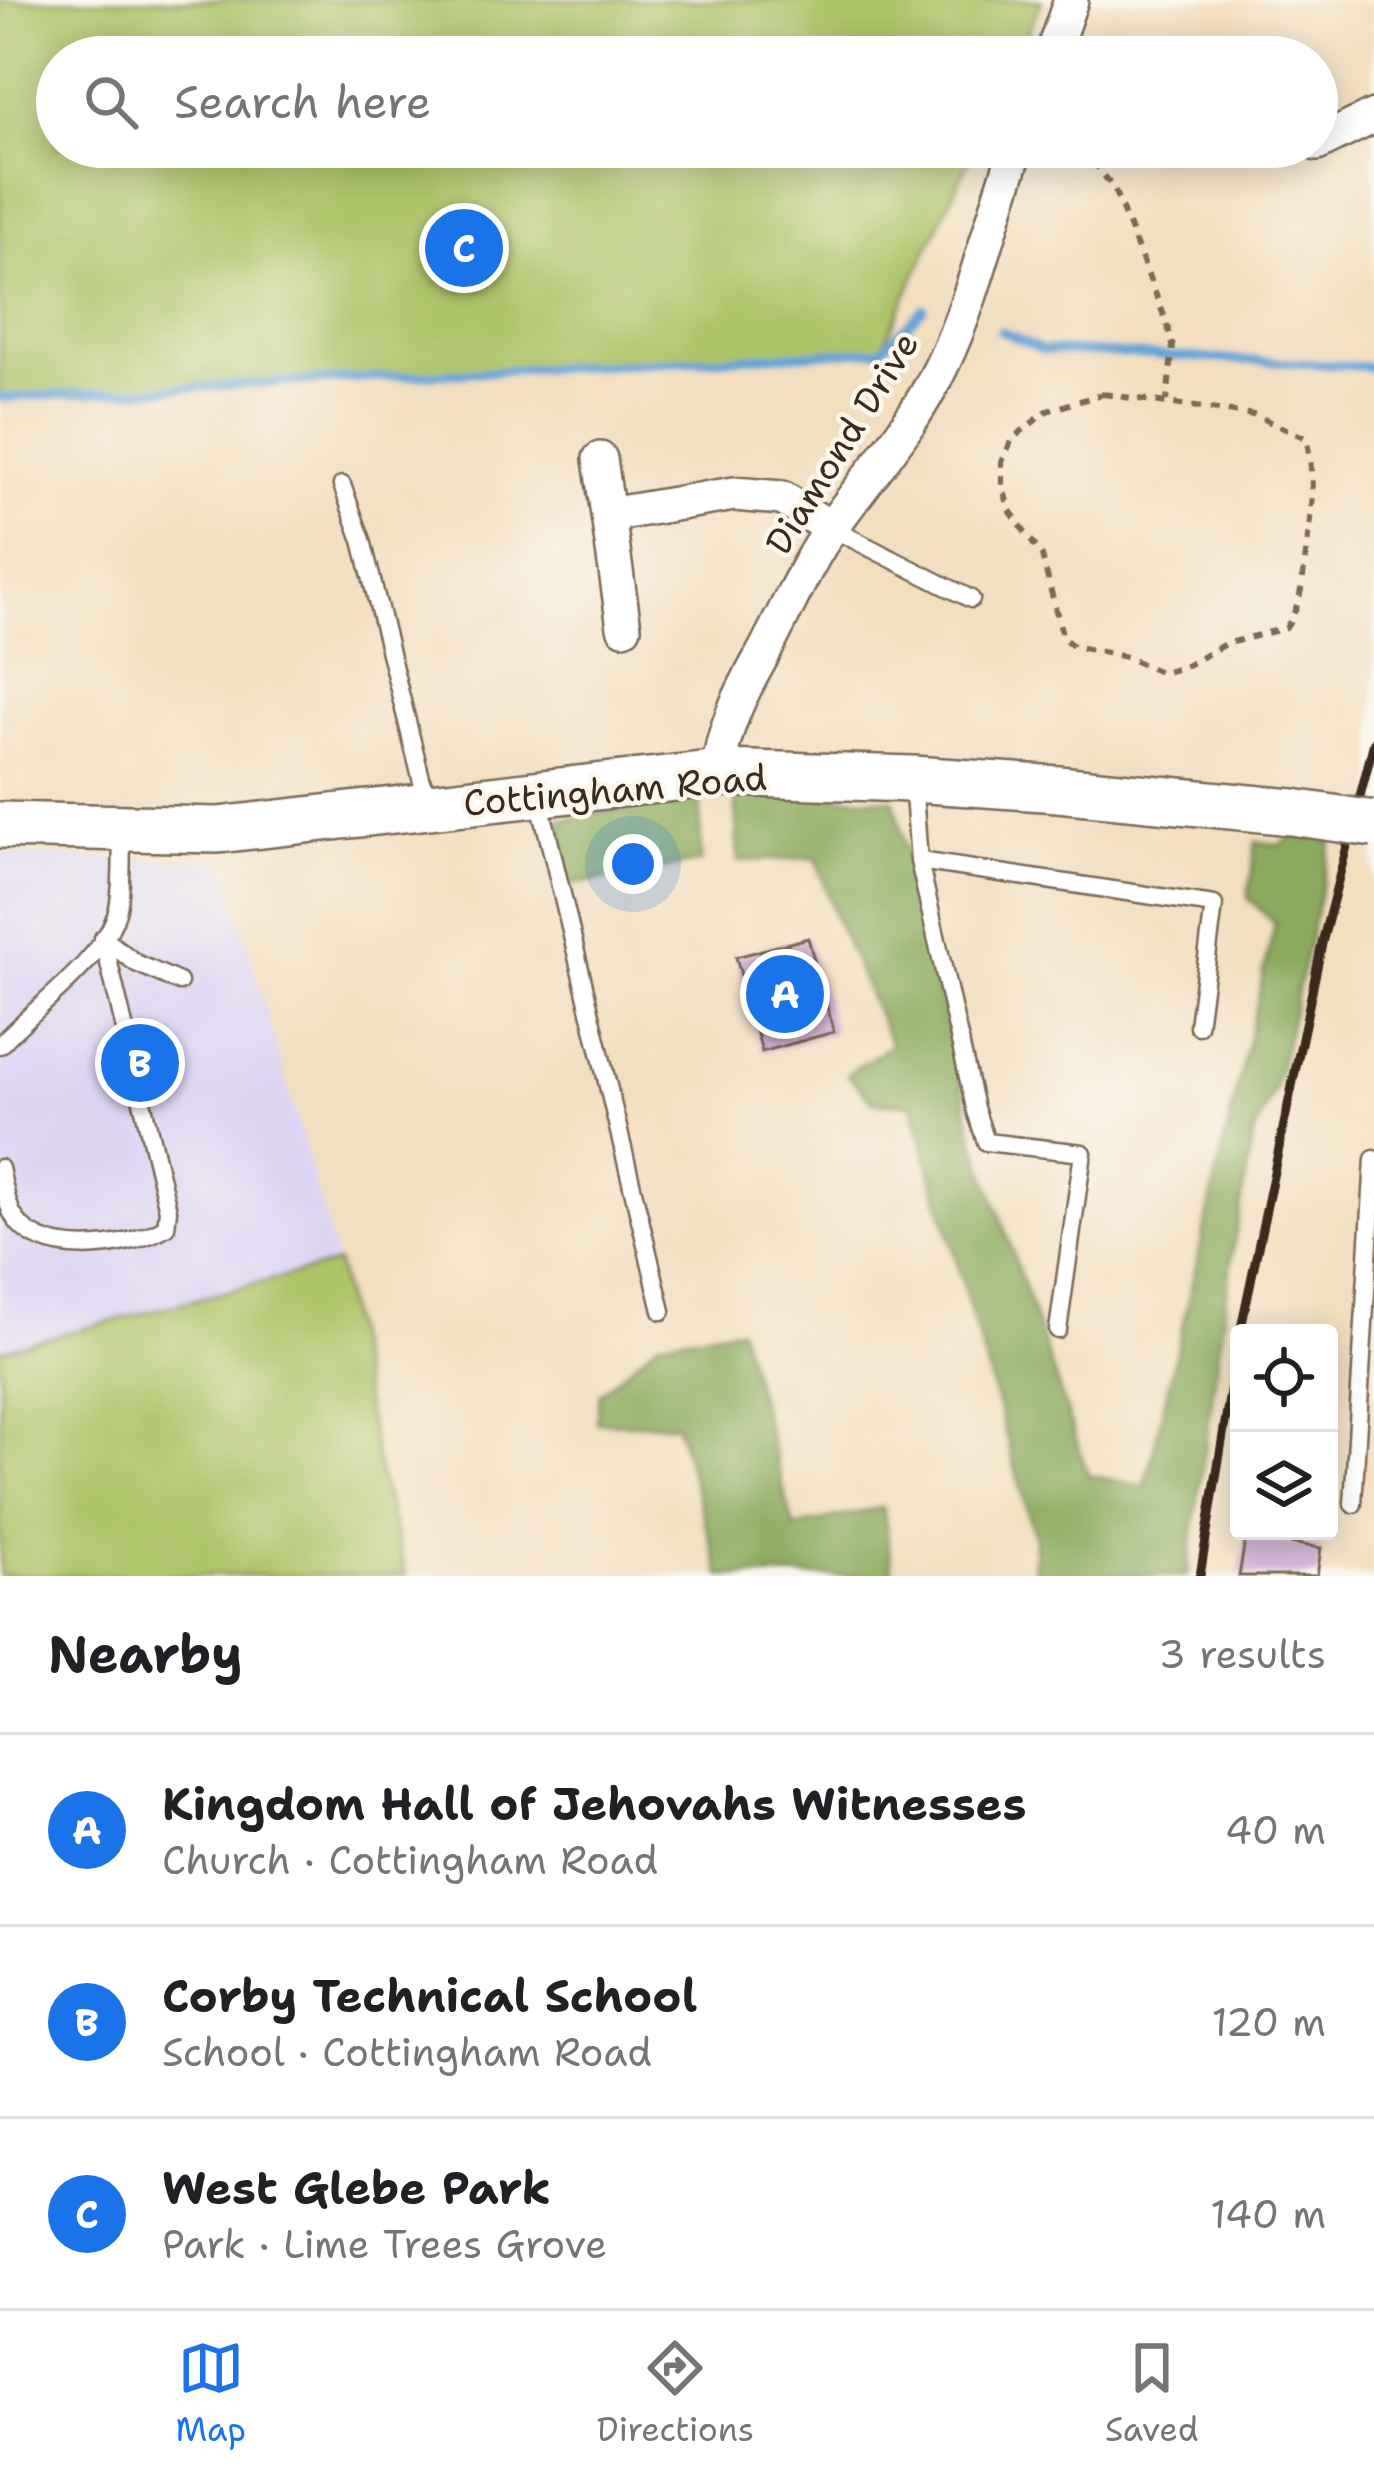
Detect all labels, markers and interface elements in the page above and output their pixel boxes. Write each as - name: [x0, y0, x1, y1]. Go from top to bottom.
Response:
- search box: [36, 36, 1338, 168]
- icon: search: [78, 69, 144, 135]
- text: Search here: [174, 72, 431, 132]
- pin: C: [425, 203, 503, 293]
- street label: Diamond Drive: [754, 322, 930, 564]
- street label: Cottingham Road: [461, 752, 769, 828]
- your location: [603, 834, 663, 894]
- pin: A: [746, 949, 824, 1039]
- pin: B: [101, 1018, 179, 1108]
- map controls: [1230, 1324, 1338, 1540]
- button: locate: [1230, 1324, 1338, 1432]
- button: layers: [1230, 1432, 1338, 1540]
- text: Nearby: [48, 1620, 243, 1688]
- text: 3 results: [1159, 1628, 1326, 1680]
- text: Kingdom Hall of Jehovahs Witnesses: [162, 1774, 1026, 1834]
- text: A: [72, 1804, 102, 1856]
- text: 40 m: [1225, 1804, 1326, 1856]
- text: Church · Cottingham Road: [162, 1834, 658, 1886]
- text: Corby Technical School: [162, 1966, 697, 2026]
- text: B: [75, 1996, 99, 2048]
- text: 120 m: [1211, 1996, 1326, 2048]
- text: School · Cottingham Road: [162, 2026, 652, 2078]
- text: West Glebe Park: [162, 2158, 551, 2218]
- text: C: [75, 2188, 99, 2240]
- text: 140 m: [1210, 2188, 1326, 2240]
- text: Park · Lime Trees Grove: [162, 2218, 607, 2270]
- tab: Map: [175, 2335, 246, 2452]
- tab: Directions: [597, 2335, 754, 2452]
- tab: Saved: [1105, 2335, 1199, 2452]

